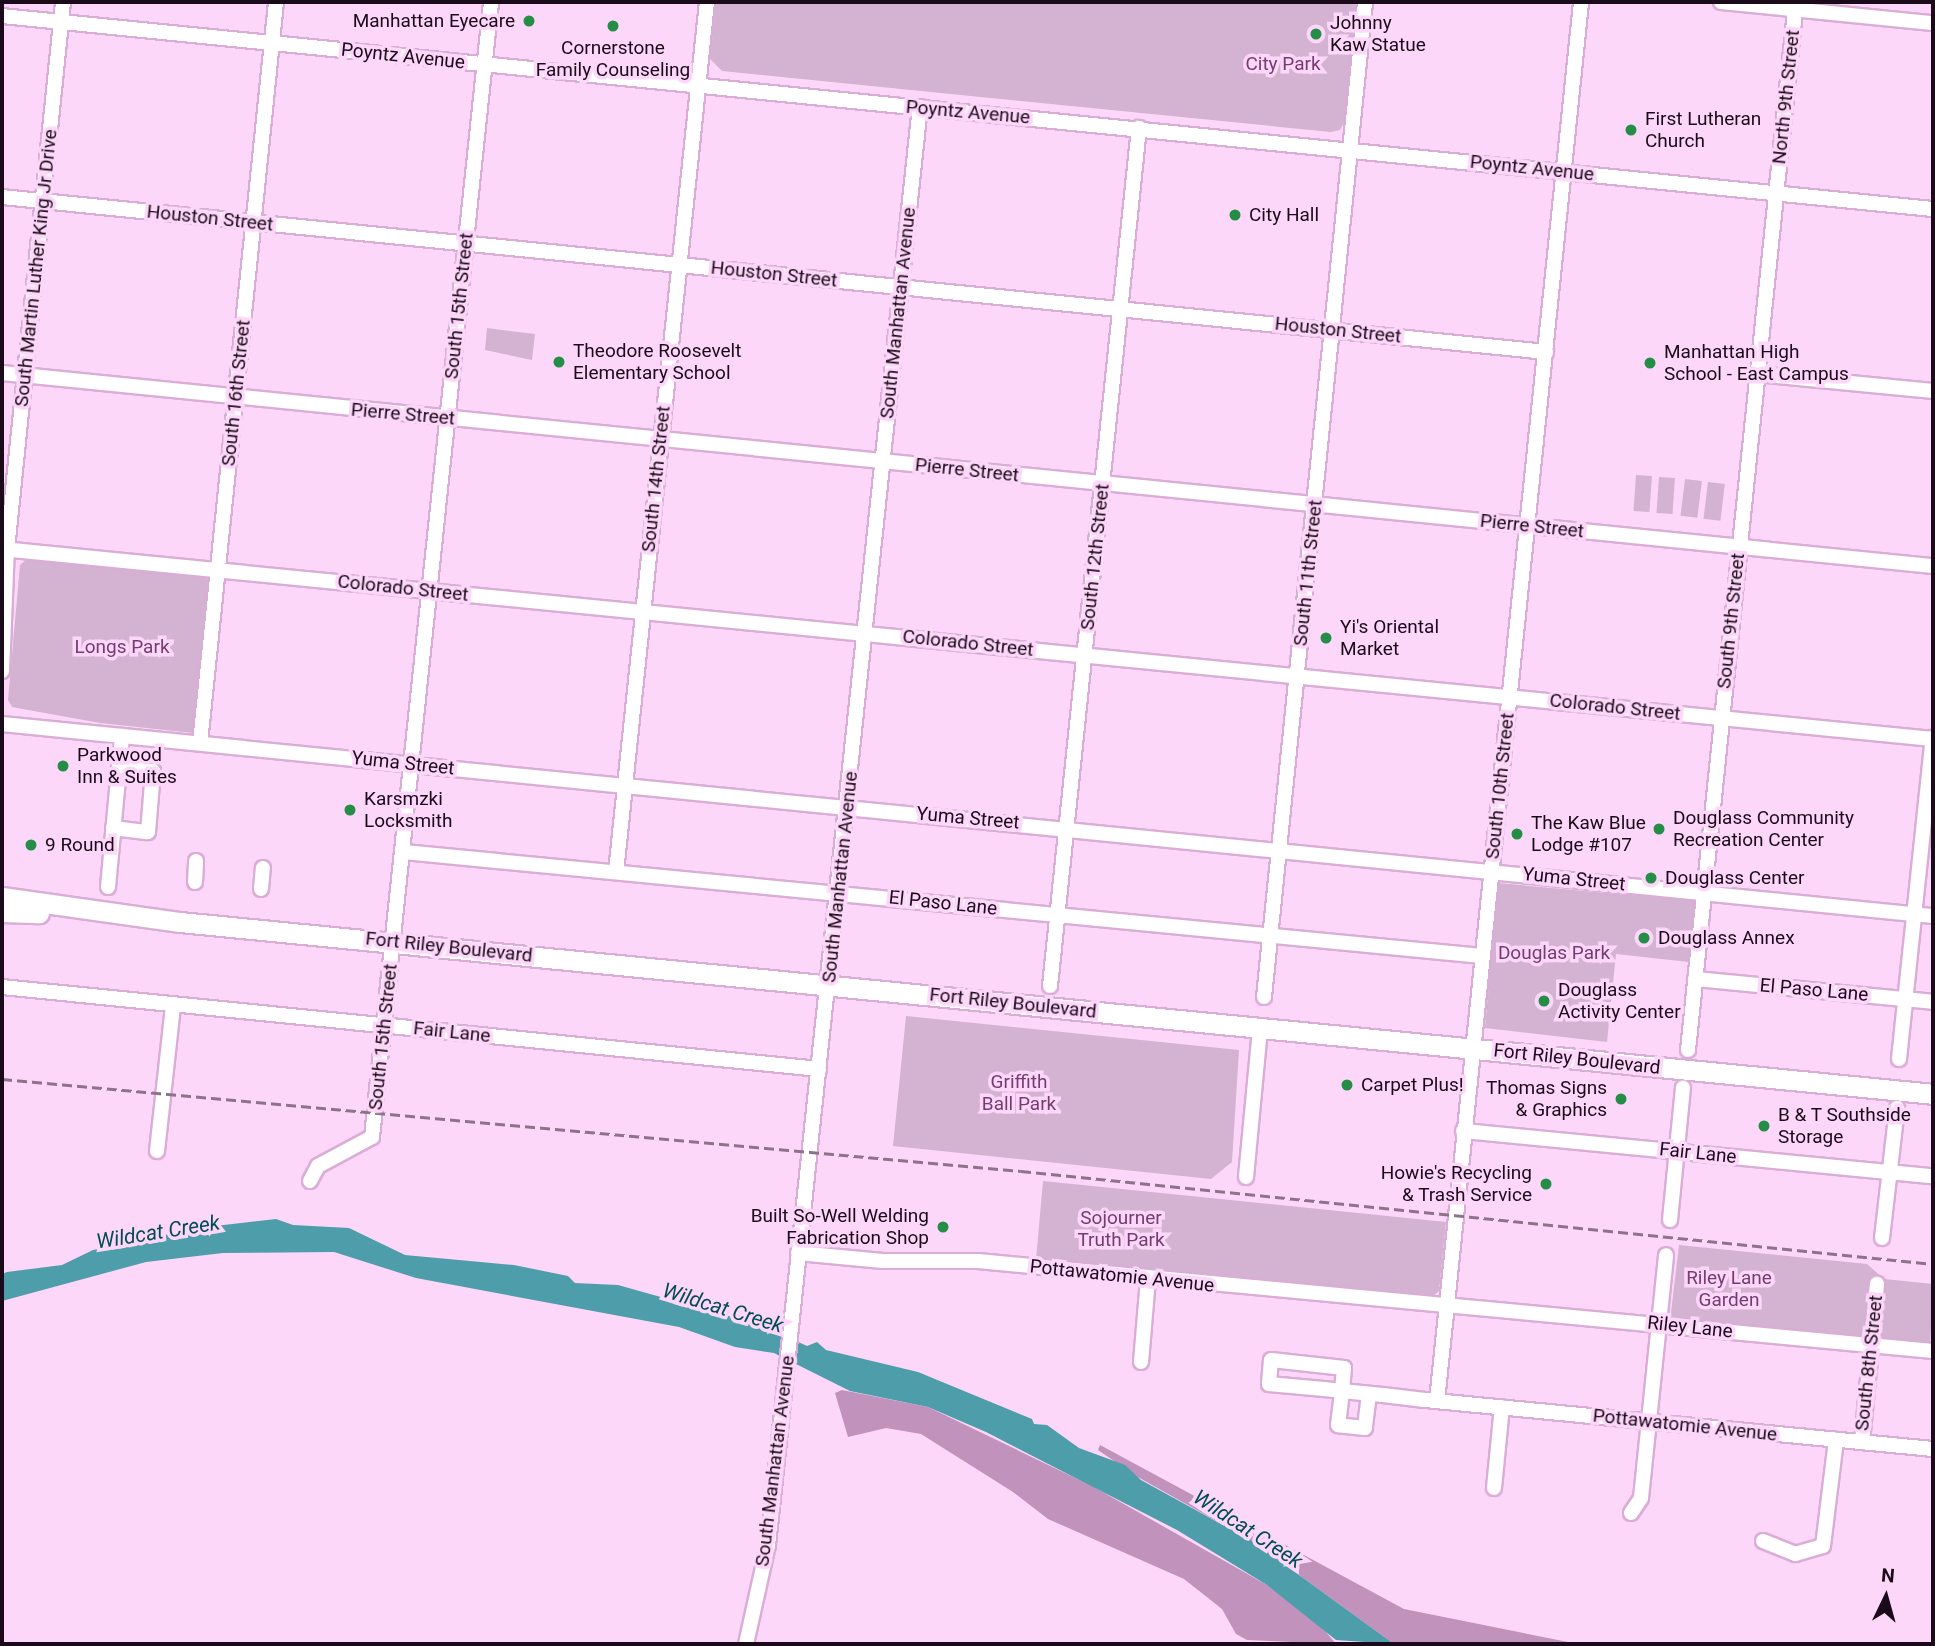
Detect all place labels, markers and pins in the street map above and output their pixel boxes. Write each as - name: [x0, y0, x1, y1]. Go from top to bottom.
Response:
- place label: Manhattan Eyecare: [353, 10, 515, 32]
- place label: Johnny Kaw Statue: [1330, 12, 1426, 56]
- marker: Manhattan Eyecare: [521, 13, 537, 29]
- marker: Cornerstone Family Counseling: [605, 18, 621, 34]
- marker: Johnny Kaw Statue: [1308, 26, 1324, 42]
- place label: Cornerstone Family Counseling: [536, 37, 690, 81]
- place label: First Lutheran Church: [1645, 108, 1761, 152]
- marker: First Lutheran Church: [1623, 122, 1639, 138]
- place label: City Hall: [1249, 204, 1319, 226]
- marker: City Hall: [1227, 207, 1243, 223]
- place label: Theodore Roosevelt Elementary School: [573, 340, 741, 384]
- place label: Manhattan High School - East Campus: [1664, 341, 1849, 385]
- marker: Theodore Roosevelt Elementary School: [551, 354, 567, 370]
- marker: Manhattan High School - East Campus: [1642, 355, 1658, 371]
- place label: Yi's Oriental Market: [1340, 616, 1439, 660]
- marker: Yi's Oriental Market: [1318, 630, 1334, 646]
- place label: Parkwood Inn & Suites: [77, 744, 177, 788]
- marker: Parkwood Inn & Suites: [55, 758, 71, 774]
- place label: Karsmzki Locksmith: [364, 788, 452, 832]
- marker: Karsmzki Locksmith: [342, 802, 358, 818]
- place label: Douglass Community Recreation Center: [1673, 807, 1854, 851]
- place label: The Kaw Blue Lodge #107: [1531, 812, 1646, 856]
- marker: Douglass Community Recreation Center: [1651, 821, 1667, 837]
- marker: The Kaw Blue Lodge #107: [1509, 826, 1525, 842]
- place label: 9 Round: [45, 834, 115, 856]
- marker: 9 Round: [23, 837, 39, 853]
- place label: Douglass Center: [1665, 867, 1804, 889]
- marker: Douglass Center: [1643, 870, 1659, 886]
- place label: Douglass Annex: [1658, 927, 1795, 949]
- marker: Douglass Annex: [1636, 930, 1652, 946]
- place label: Douglass Activity Center: [1558, 979, 1681, 1023]
- marker: Douglass Activity Center: [1536, 993, 1552, 1009]
- place label: Carpet Plus!: [1361, 1074, 1464, 1096]
- marker: Carpet Plus!: [1339, 1077, 1355, 1093]
- place label: Thomas Signs & Graphics: [1486, 1077, 1607, 1121]
- marker: Thomas Signs & Graphics: [1613, 1091, 1629, 1107]
- place label: B & T Southside Storage: [1778, 1104, 1912, 1148]
- marker: B & T Southside Storage: [1756, 1118, 1772, 1134]
- place label: Howie's Recycling & Trash Service: [1381, 1162, 1532, 1206]
- marker: Howie's Recycling & Trash Service: [1538, 1176, 1554, 1192]
- place label: Built So-Well Welding Fabrication Shop: [751, 1205, 929, 1249]
- marker: Built So-Well Welding Fabrication Shop: [935, 1219, 951, 1235]

